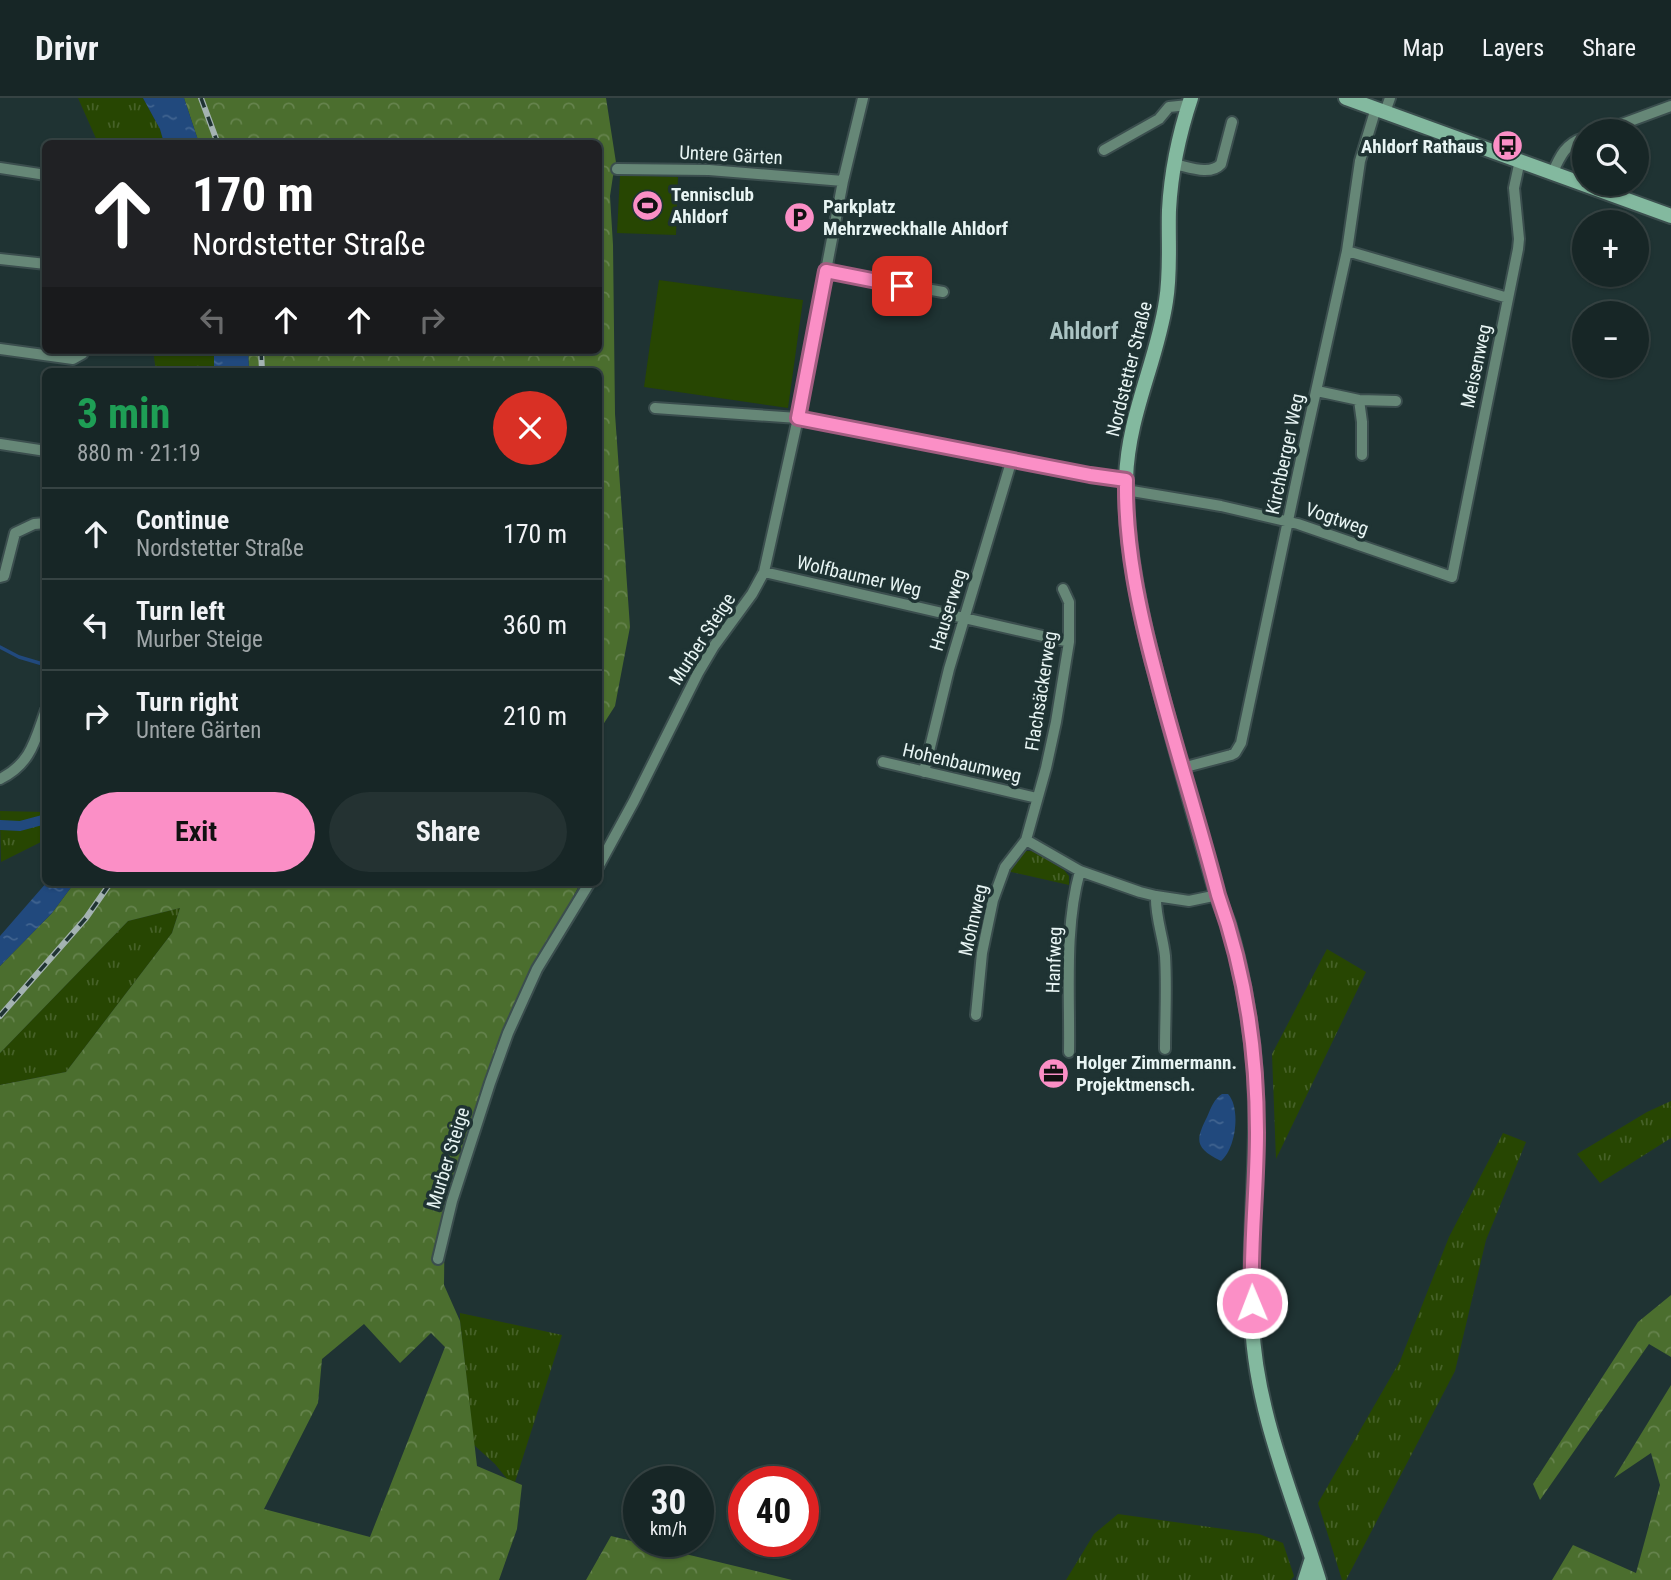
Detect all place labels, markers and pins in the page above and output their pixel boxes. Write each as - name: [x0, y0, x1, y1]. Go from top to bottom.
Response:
- bus stop icon: Ahldorf Rathaus: [1490, 129, 1524, 163]
- place label: Ahldorf Rathaus: [1361, 135, 1484, 158]
- place label: Tennisclub Ahldorf: [671, 183, 754, 228]
- sports icon: Tennisclub Ahldorf: [631, 188, 665, 222]
- place label: Parkplatz Mehrzweckhalle Ahldorf: [823, 195, 1009, 240]
- parking icon: Parkplatz Mehrzweckhalle Ahldorf: [783, 200, 817, 234]
- pin: [872, 256, 932, 316]
- place label: Holger Zimmermann. Projektmensch.: [1076, 1051, 1237, 1096]
- office icon: Holger Zimmermann. Projektmensch.: [1036, 1056, 1070, 1090]

